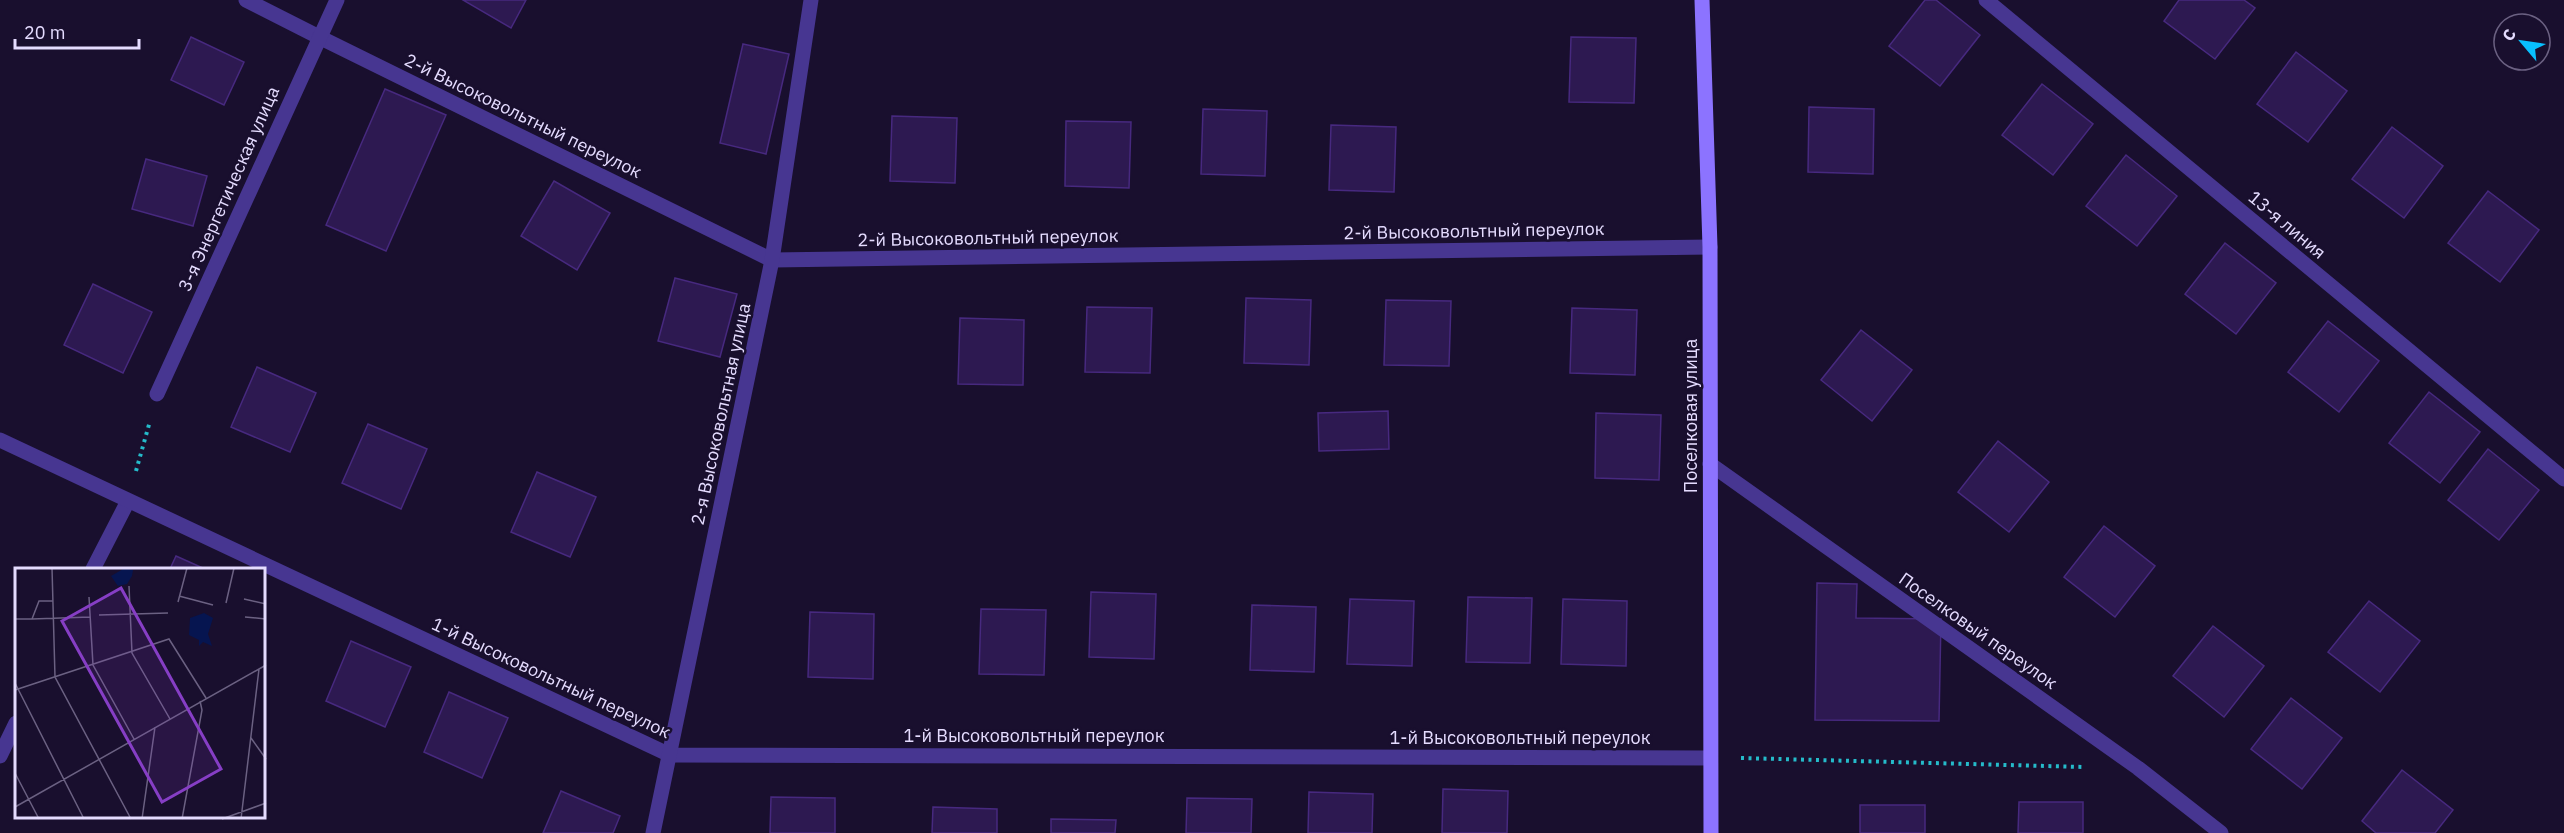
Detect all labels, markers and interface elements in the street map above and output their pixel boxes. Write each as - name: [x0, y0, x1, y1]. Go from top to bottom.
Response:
- scale bar: [15, 12, 140, 50]
- north arrow: [2492, 12, 2552, 72]
- text: 20 m: [24, 21, 66, 44]
- text: С: [2498, 25, 2520, 44]
- street label: 2-й Высоковольтный переулок: [401, 48, 646, 183]
- street label: 3-я Энергетическая улица: [173, 82, 284, 295]
- street label: 13-я линия: [2244, 186, 2331, 264]
- street label: 2-й Высоковольтный переулок: [1343, 217, 1605, 244]
- street label: 2-й Высоковольтный переулок: [857, 224, 1119, 251]
- street label: 2-я Высоковольтная улица: [686, 300, 755, 527]
- street label: Поселковая улица: [1679, 338, 1702, 493]
- street label: Поселковый переулок: [1895, 567, 2062, 694]
- inset map: [15, 568, 266, 818]
- street label: 1-й Высоковольтный переулок: [428, 612, 674, 743]
- street label: 1-й Высоковольтный переулок: [903, 724, 1165, 747]
- street label: 1-й Высоковольтный переулок: [1389, 726, 1651, 749]

